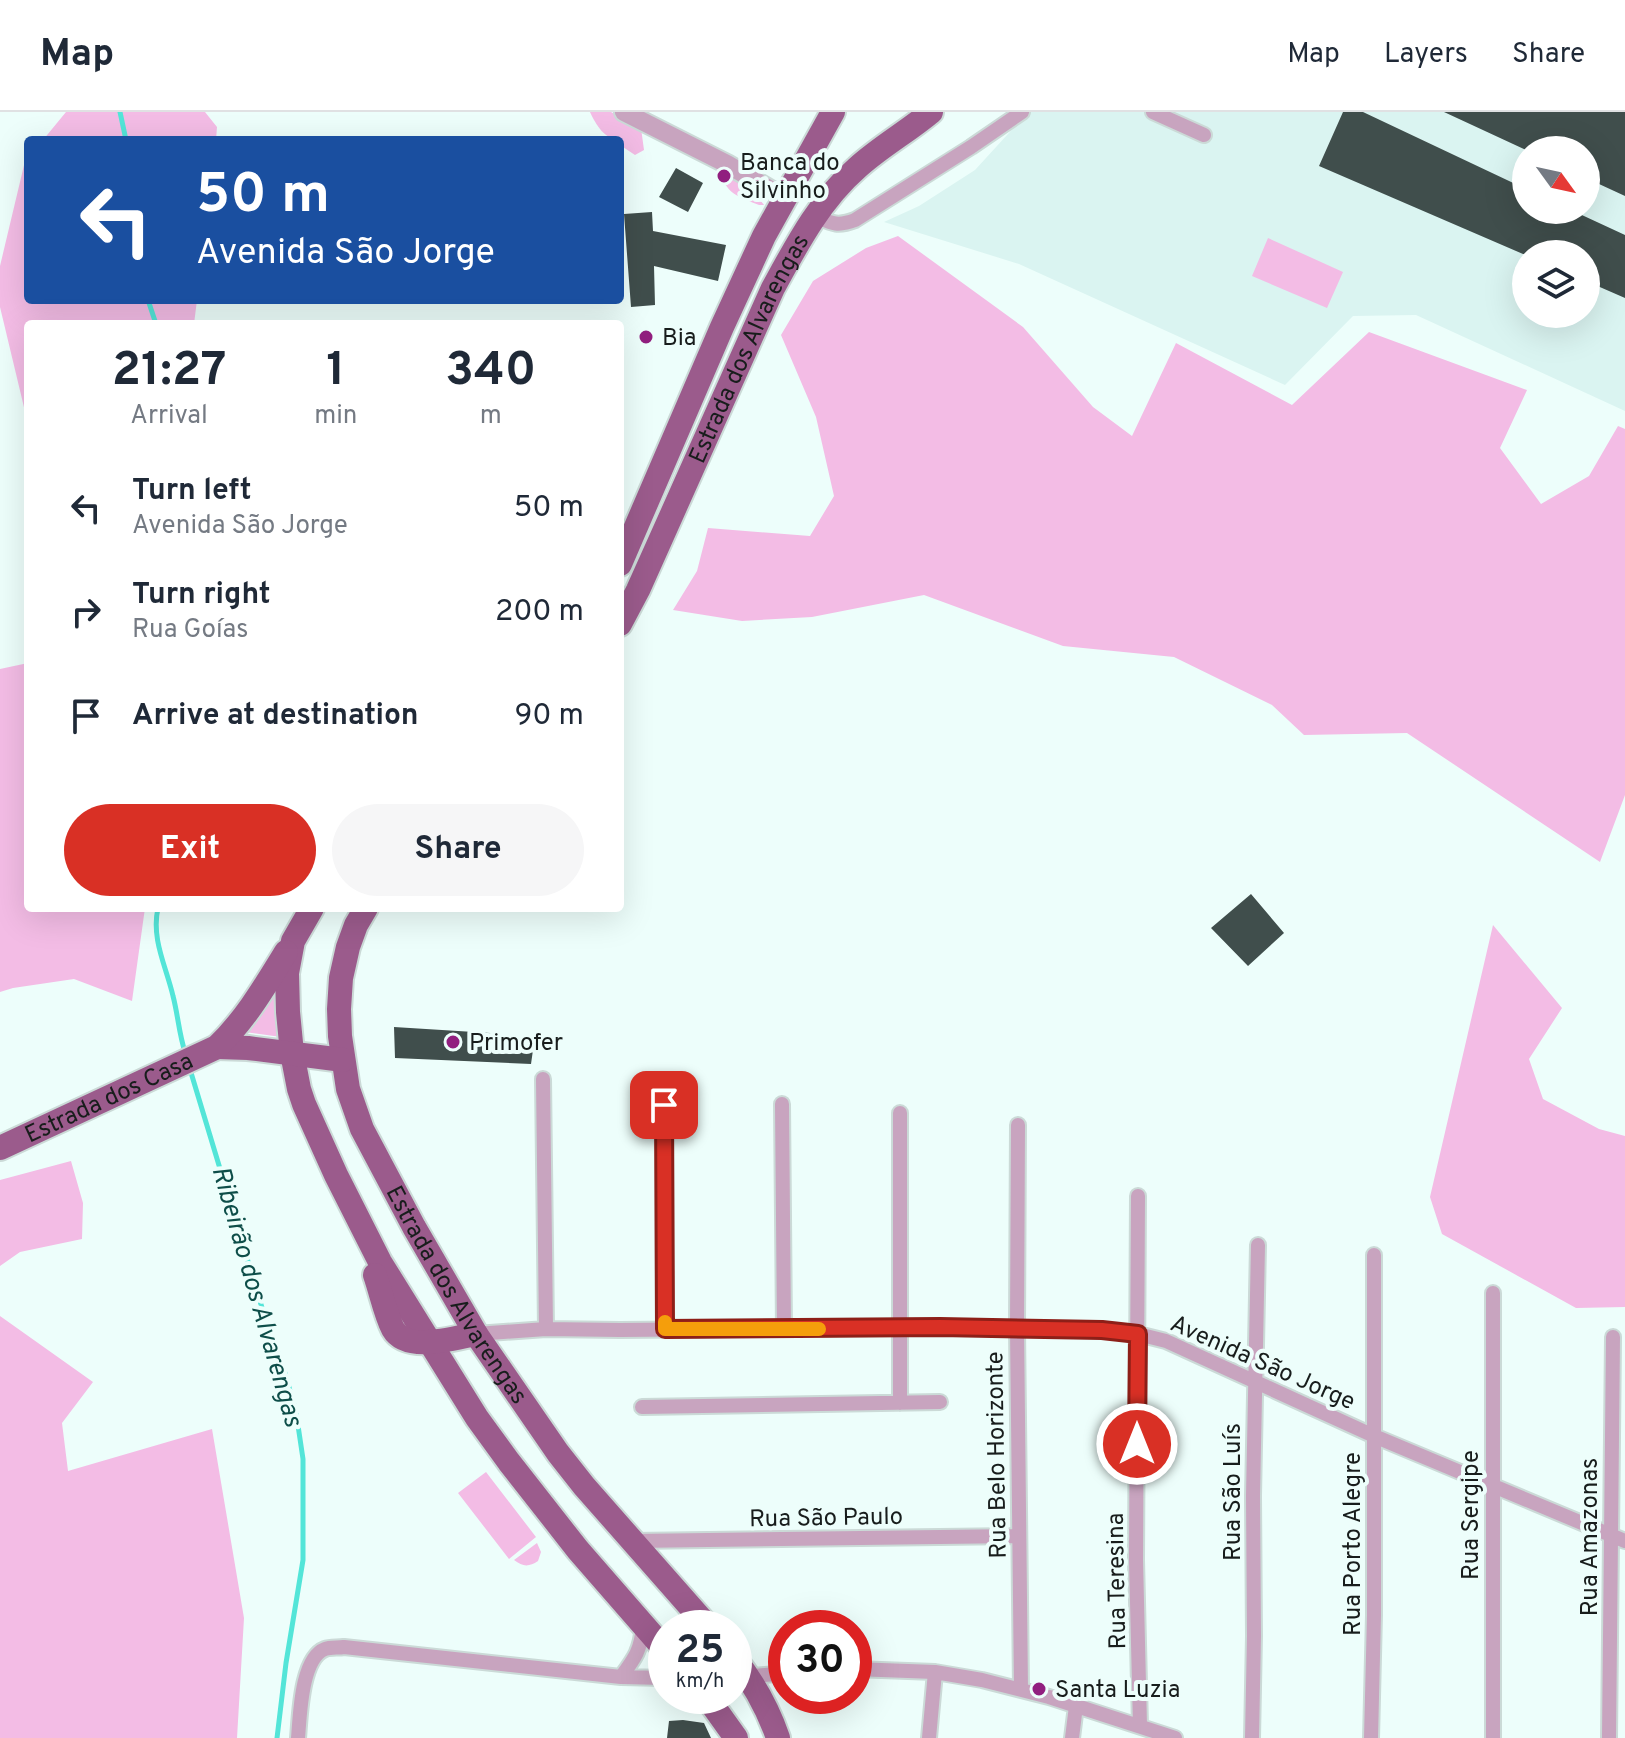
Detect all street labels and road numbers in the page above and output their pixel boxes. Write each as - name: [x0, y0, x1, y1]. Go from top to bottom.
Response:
- street label: Estrada dos Alvarengas: [683, 229, 817, 469]
- street label: Estrada dos Casa: [21, 1047, 199, 1151]
- street label: Estrada dos Alvarengas: [378, 1181, 533, 1411]
- street label: Avenida São Jorge: [1165, 1310, 1359, 1418]
- street label: Rua Belo Horizonte: [981, 1351, 1015, 1559]
- street label: Rua São Luís: [1219, 1423, 1249, 1561]
- street label: Rua Sergipe: [1457, 1450, 1487, 1580]
- street label: Rua Porto Alegre: [1339, 1452, 1369, 1636]
- street label: Rua Amazonas: [1576, 1458, 1606, 1616]
- street label: Rua São Paulo: [749, 1503, 903, 1535]
- street label: Rua Teresina: [1102, 1512, 1134, 1650]

